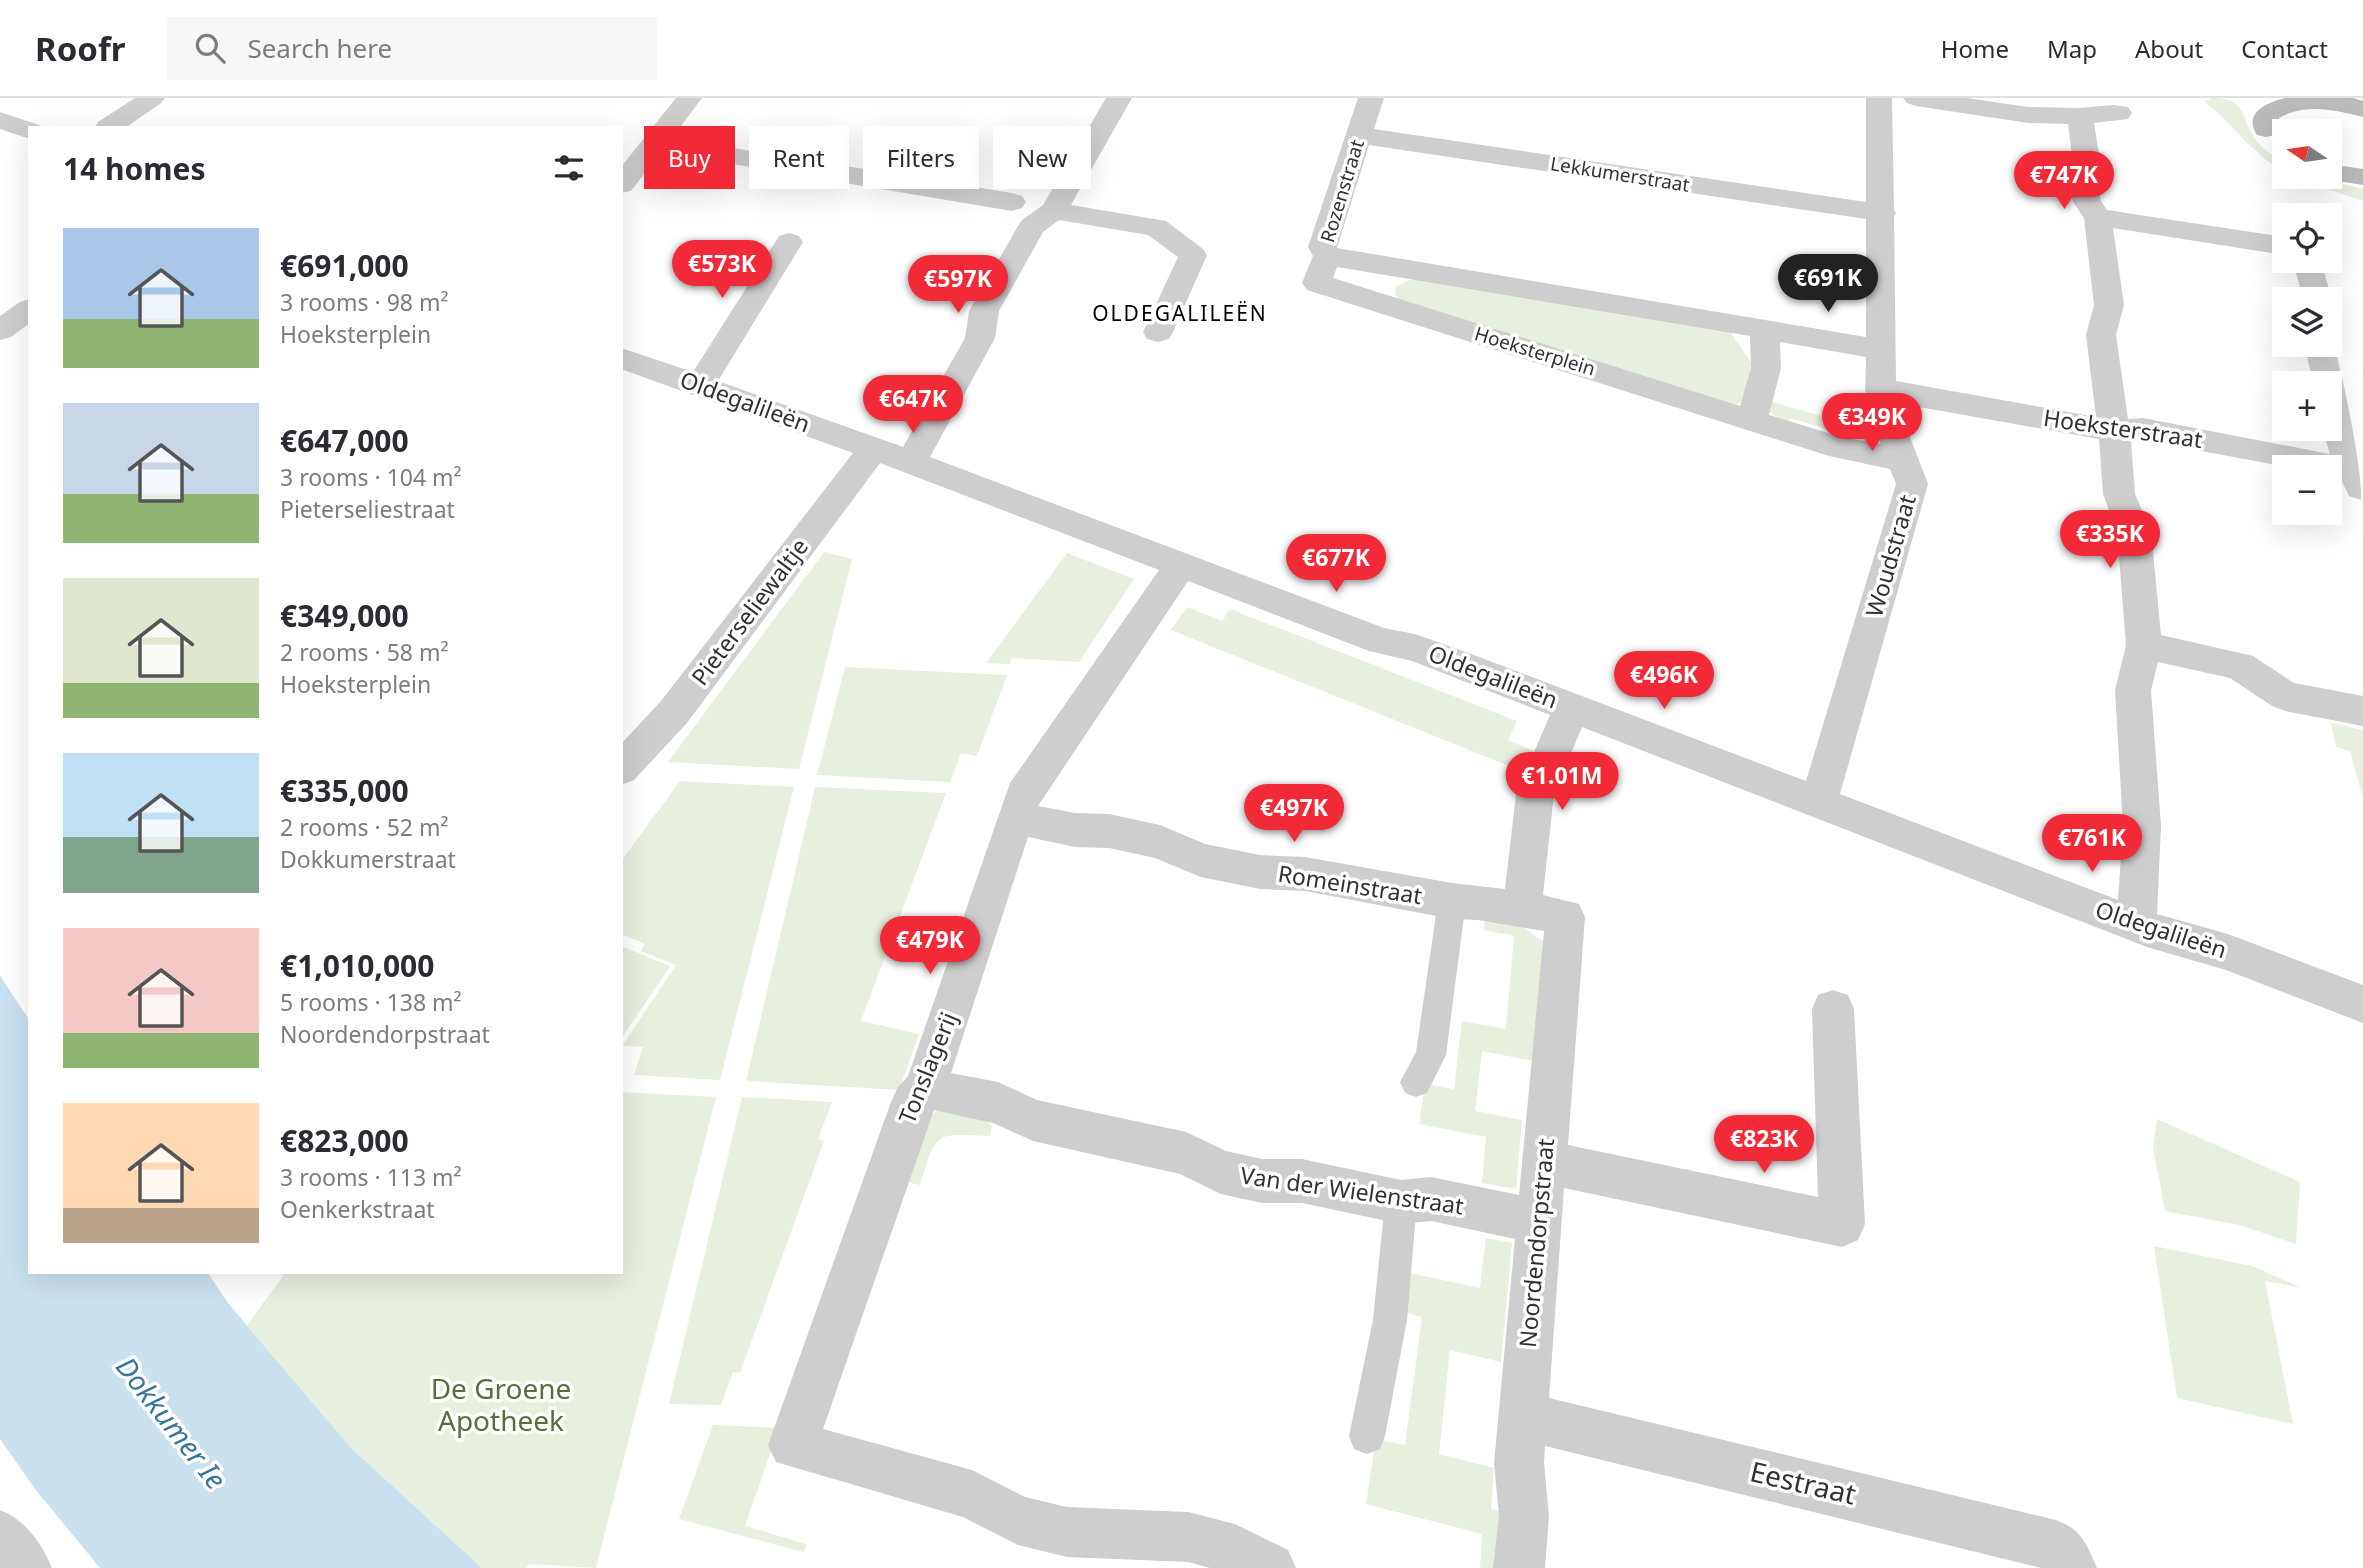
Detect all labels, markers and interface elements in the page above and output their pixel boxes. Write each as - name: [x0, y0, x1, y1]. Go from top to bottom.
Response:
- search box: [167, 17, 657, 80]
- text: Roofr: [35, 26, 125, 71]
- icon: search: [191, 29, 229, 67]
- text: Search here: [247, 30, 392, 66]
- text: Home: [1941, 32, 2009, 65]
- text: Map: [2047, 32, 2097, 65]
- text: About: [2135, 32, 2203, 65]
- text: Contact: [2241, 32, 2328, 65]
- north arrow: [2272, 119, 2342, 189]
- map controls: [2272, 119, 2342, 525]
- chip: Buy: [644, 126, 735, 189]
- chip: Rent: [749, 126, 849, 189]
- chip: Filters: [863, 126, 979, 189]
- chip: New: [993, 126, 1091, 189]
- street label: Rozenstraat: [1314, 136, 1370, 246]
- text: 14 homes: [63, 148, 206, 189]
- icon: filters: [550, 149, 588, 187]
- street label: Lekkumerstraat: [1549, 150, 1692, 198]
- pin: €747K: [2015, 152, 2113, 211]
- text: €747K: [2030, 158, 2098, 190]
- button: locate: [2272, 203, 2342, 273]
- pin: €573K: [673, 240, 771, 300]
- text: €691,000: [280, 245, 409, 286]
- text: €573K: [688, 247, 756, 279]
- pin: €691K: [1779, 254, 1877, 314]
- icon: home: [119, 256, 203, 340]
- pin: €597K: [909, 256, 1007, 315]
- text: €691K: [1794, 261, 1862, 293]
- text: €597K: [924, 262, 992, 294]
- text: 3 rooms · 98 m²: [280, 286, 449, 318]
- button: layers: [2272, 287, 2342, 357]
- district label: OLDEGALILEËN: [1092, 299, 1268, 327]
- text: Hoeksterplein: [280, 318, 431, 350]
- street label: Hoeksterplein: [1471, 320, 1599, 382]
- street label: Oldegalileën: [676, 363, 815, 439]
- button: +: [2272, 371, 2342, 441]
- pin: €647K: [864, 376, 962, 435]
- text: €647K: [879, 382, 947, 414]
- pin: €349K: [1823, 394, 1921, 453]
- text: €349K: [1838, 400, 1906, 432]
- street label: Hoeksterstraat: [2041, 401, 2205, 455]
- text: €647,000: [280, 420, 409, 461]
- icon: home: [119, 431, 203, 515]
- button: −: [2272, 455, 2342, 525]
- text: 3 rooms · 104 m²: [280, 461, 462, 493]
- street label: Woudstraat: [1857, 491, 1923, 621]
- text: Pieterseliestraat: [280, 493, 455, 525]
- pin: €335K: [2061, 510, 2159, 570]
- text: €335K: [2076, 517, 2144, 549]
- street label: Pieterseliewaltje: [683, 531, 815, 691]
- pin: €677K: [1287, 534, 1385, 594]
- text: €677K: [1302, 541, 1370, 573]
- text: €349,000: [280, 595, 409, 636]
- icon: home: [119, 606, 203, 690]
- text: 2 rooms · 58 m²: [280, 636, 449, 668]
- street label: Oldegalileën: [1424, 637, 1563, 715]
- pin: €496K: [1615, 652, 1713, 711]
- text: €496K: [1630, 658, 1698, 690]
- text: Hoeksterplein: [280, 668, 431, 700]
- pin: €1.01M: [1505, 752, 1619, 812]
- text: €1.01M: [1522, 759, 1602, 791]
- text: €335,000: [280, 770, 409, 811]
- icon: home: [119, 781, 203, 865]
- pin: €497K: [1245, 784, 1343, 844]
- text: €497K: [1260, 791, 1328, 823]
- text: 2 rooms · 52 m²: [280, 811, 449, 843]
- pin: €761K: [2043, 814, 2141, 874]
- text: €761K: [2058, 821, 2126, 853]
- text: Dokkumerstraat: [280, 843, 456, 875]
- street label: Romeinstraat: [1276, 857, 1424, 911]
- street label: Oldegalileën: [2092, 893, 2231, 965]
- pin: €479K: [881, 916, 979, 976]
- text: €479K: [896, 923, 964, 955]
- text: €1,010,000: [280, 945, 434, 986]
- icon: home: [119, 956, 203, 1040]
- text: 5 rooms · 138 m²: [280, 986, 462, 1018]
- street label: Tonslagerij: [890, 1007, 964, 1128]
- text: Noordendorpstraat: [280, 1018, 490, 1050]
- pin: €823K: [1715, 1116, 1813, 1175]
- text: €823,000: [280, 1120, 409, 1161]
- text: €823K: [1730, 1122, 1798, 1154]
- icon: home: [119, 1131, 203, 1215]
- street label: Noordendorpstraat: [1511, 1137, 1561, 1349]
- street label: Van der Wielenstraat: [1239, 1159, 1466, 1222]
- text: 3 rooms · 113 m²: [280, 1161, 462, 1193]
- text: Oenkerkstraat: [280, 1193, 435, 1225]
- water label: Dokkumer Ie: [108, 1348, 236, 1496]
- park label: De Groene Apotheek: [431, 1369, 571, 1439]
- street label: Eestraat: [1747, 1451, 1860, 1513]

